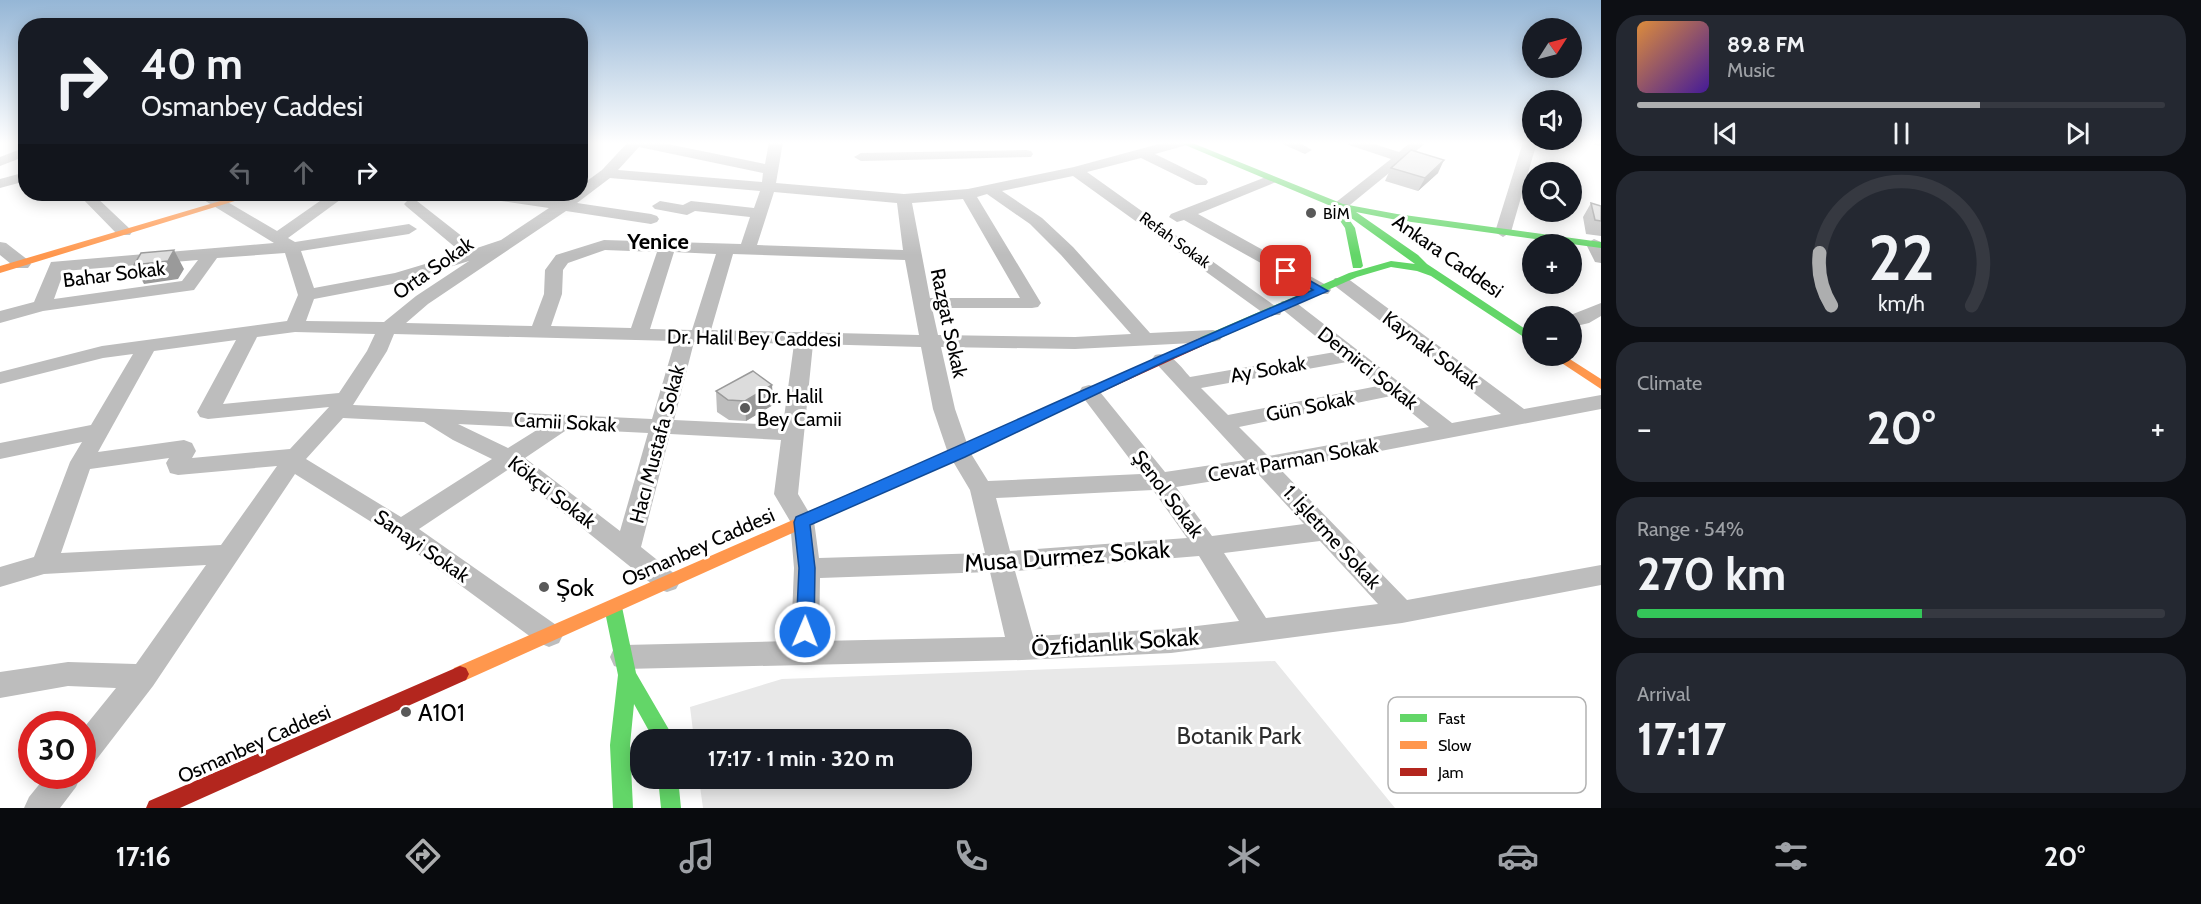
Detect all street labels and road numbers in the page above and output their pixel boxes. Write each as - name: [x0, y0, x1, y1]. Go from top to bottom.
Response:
- street label: Refah Sokak: [1136, 208, 1215, 272]
- street label: Ankara Caddesi: [1388, 209, 1508, 303]
- street label: Orta Sokak: [388, 232, 478, 304]
- street label: Bahar Sokak: [61, 256, 167, 292]
- street label: Razgat Sokak: [926, 266, 972, 380]
- street label: Kaynak Sokak: [1378, 306, 1484, 394]
- street label: Demirci Sokak: [1313, 321, 1423, 415]
- street label: Dr. Halil Bey Caddesi: [667, 324, 841, 352]
- street label: Ay Sokak: [1228, 351, 1308, 387]
- street label: Hacı Mustafa Sokak: [624, 362, 690, 526]
- street label: Gün Sokak: [1264, 386, 1356, 426]
- street label: Camii Sokak: [513, 407, 617, 437]
- street label: Cevat Parman Sokak: [1206, 433, 1380, 487]
- street label: Şenol Sokak: [1127, 445, 1209, 543]
- street label: Kökçü Sokak: [504, 450, 601, 534]
- street label: 1. İşletme Sokak: [1278, 480, 1386, 594]
- street label: Osmanbey Caddesi: [618, 503, 778, 591]
- street label: Sanayi Sokak: [370, 504, 474, 588]
- street label: Musa Durmez Sokak: [963, 534, 1171, 578]
- street label: Özfidanlık Sokak: [1030, 622, 1200, 662]
- street label: Osmanbey Caddesi: [174, 700, 334, 788]

